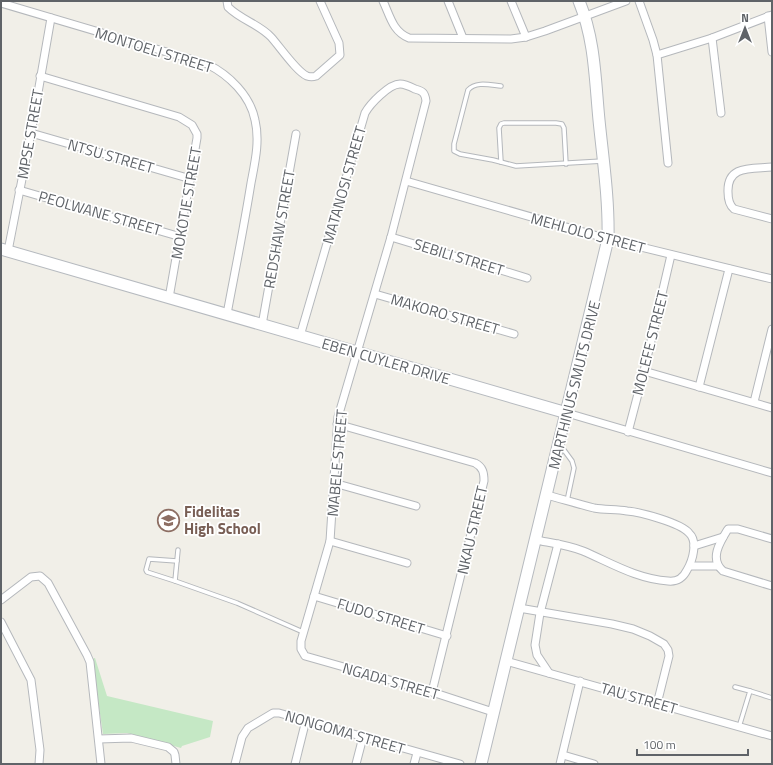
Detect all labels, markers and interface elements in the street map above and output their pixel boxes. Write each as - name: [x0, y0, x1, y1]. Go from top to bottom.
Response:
- north arrow: [725, 8, 765, 48]
- text: N: [741, 10, 749, 26]
- street label: MONTOELI STREET: [92, 21, 216, 79]
- street label: MPSE STREET: [11, 87, 49, 181]
- street label: MATANOSI STREET: [316, 123, 372, 247]
- street label: NTSU STREET: [65, 133, 157, 179]
- street label: MOKOTJE STREET: [165, 145, 207, 261]
- street label: REDSHAW STREET: [257, 168, 301, 290]
- street label: PEOLWANE STREET: [36, 184, 164, 242]
- street label: MEHLOLO STREET: [528, 207, 648, 259]
- street label: SEBILI STREET: [411, 232, 507, 282]
- street label: MAKORO STREET: [388, 288, 502, 341]
- street label: MOLEFE STREET: [626, 288, 674, 398]
- street label: MARTHINUS SMUTS DRIVE: [542, 298, 606, 472]
- street label: EBEN CUYLER DRIVE: [319, 332, 453, 390]
- street label: MABELE STREET: [321, 408, 353, 518]
- street label: NKAU STREET: [451, 483, 493, 577]
- place label: Fidelitas High School: [184, 500, 261, 540]
- school or university icon: Fidelitas High School: [155, 507, 181, 533]
- street label: FUDO STREET: [335, 592, 428, 640]
- street label: NGADA STREET: [340, 656, 442, 706]
- street label: TAU STREET: [598, 676, 680, 720]
- street label: NONGOMA STREET: [282, 704, 408, 760]
- scale bar: [637, 731, 748, 757]
- text: 100 m: [643, 735, 676, 754]

